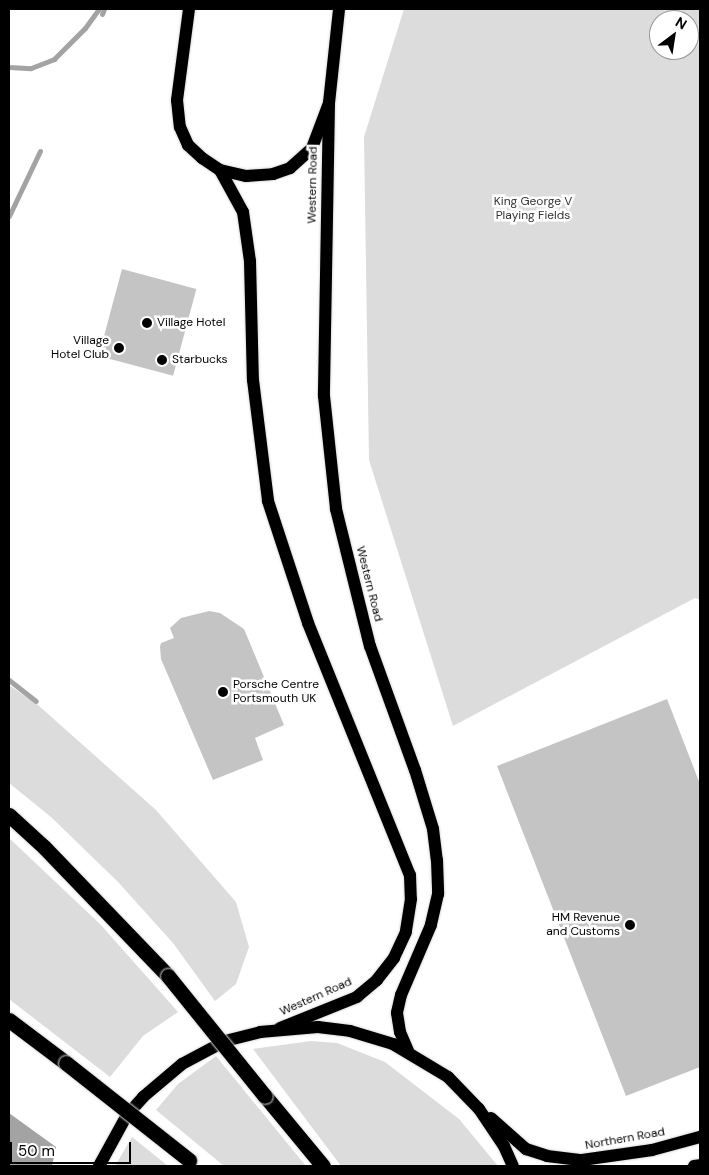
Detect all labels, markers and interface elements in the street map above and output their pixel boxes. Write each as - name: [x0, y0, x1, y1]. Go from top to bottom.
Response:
- north arrow: [649, 10, 699, 60]
- text: N: [672, 13, 690, 33]
- street label: Western Road: [305, 146, 321, 224]
- park label: King George V Playing Fields: [494, 195, 572, 223]
- place label: Village Hotel: [157, 316, 225, 330]
- marker: Village Hotel: [141, 317, 153, 329]
- place label: Village Hotel Club: [51, 334, 109, 362]
- marker: Village Hotel Club: [113, 342, 125, 354]
- place label: Starbucks: [172, 353, 228, 367]
- marker: Starbucks: [156, 354, 168, 366]
- street label: Western Road: [353, 545, 385, 623]
- place label: Porsche Centre Portsmouth UK: [233, 678, 319, 706]
- marker: Porsche Centre Portsmouth UK: [217, 686, 229, 698]
- place label: HM Revenue and Customs: [546, 911, 620, 939]
- marker: HM Revenue and Customs: [624, 919, 636, 931]
- street label: Western Road: [278, 975, 354, 1019]
- street label: Northern Road: [584, 1125, 666, 1153]
- scale bar: [12, 1132, 134, 1164]
- text: 50 m: [18, 1141, 55, 1161]

